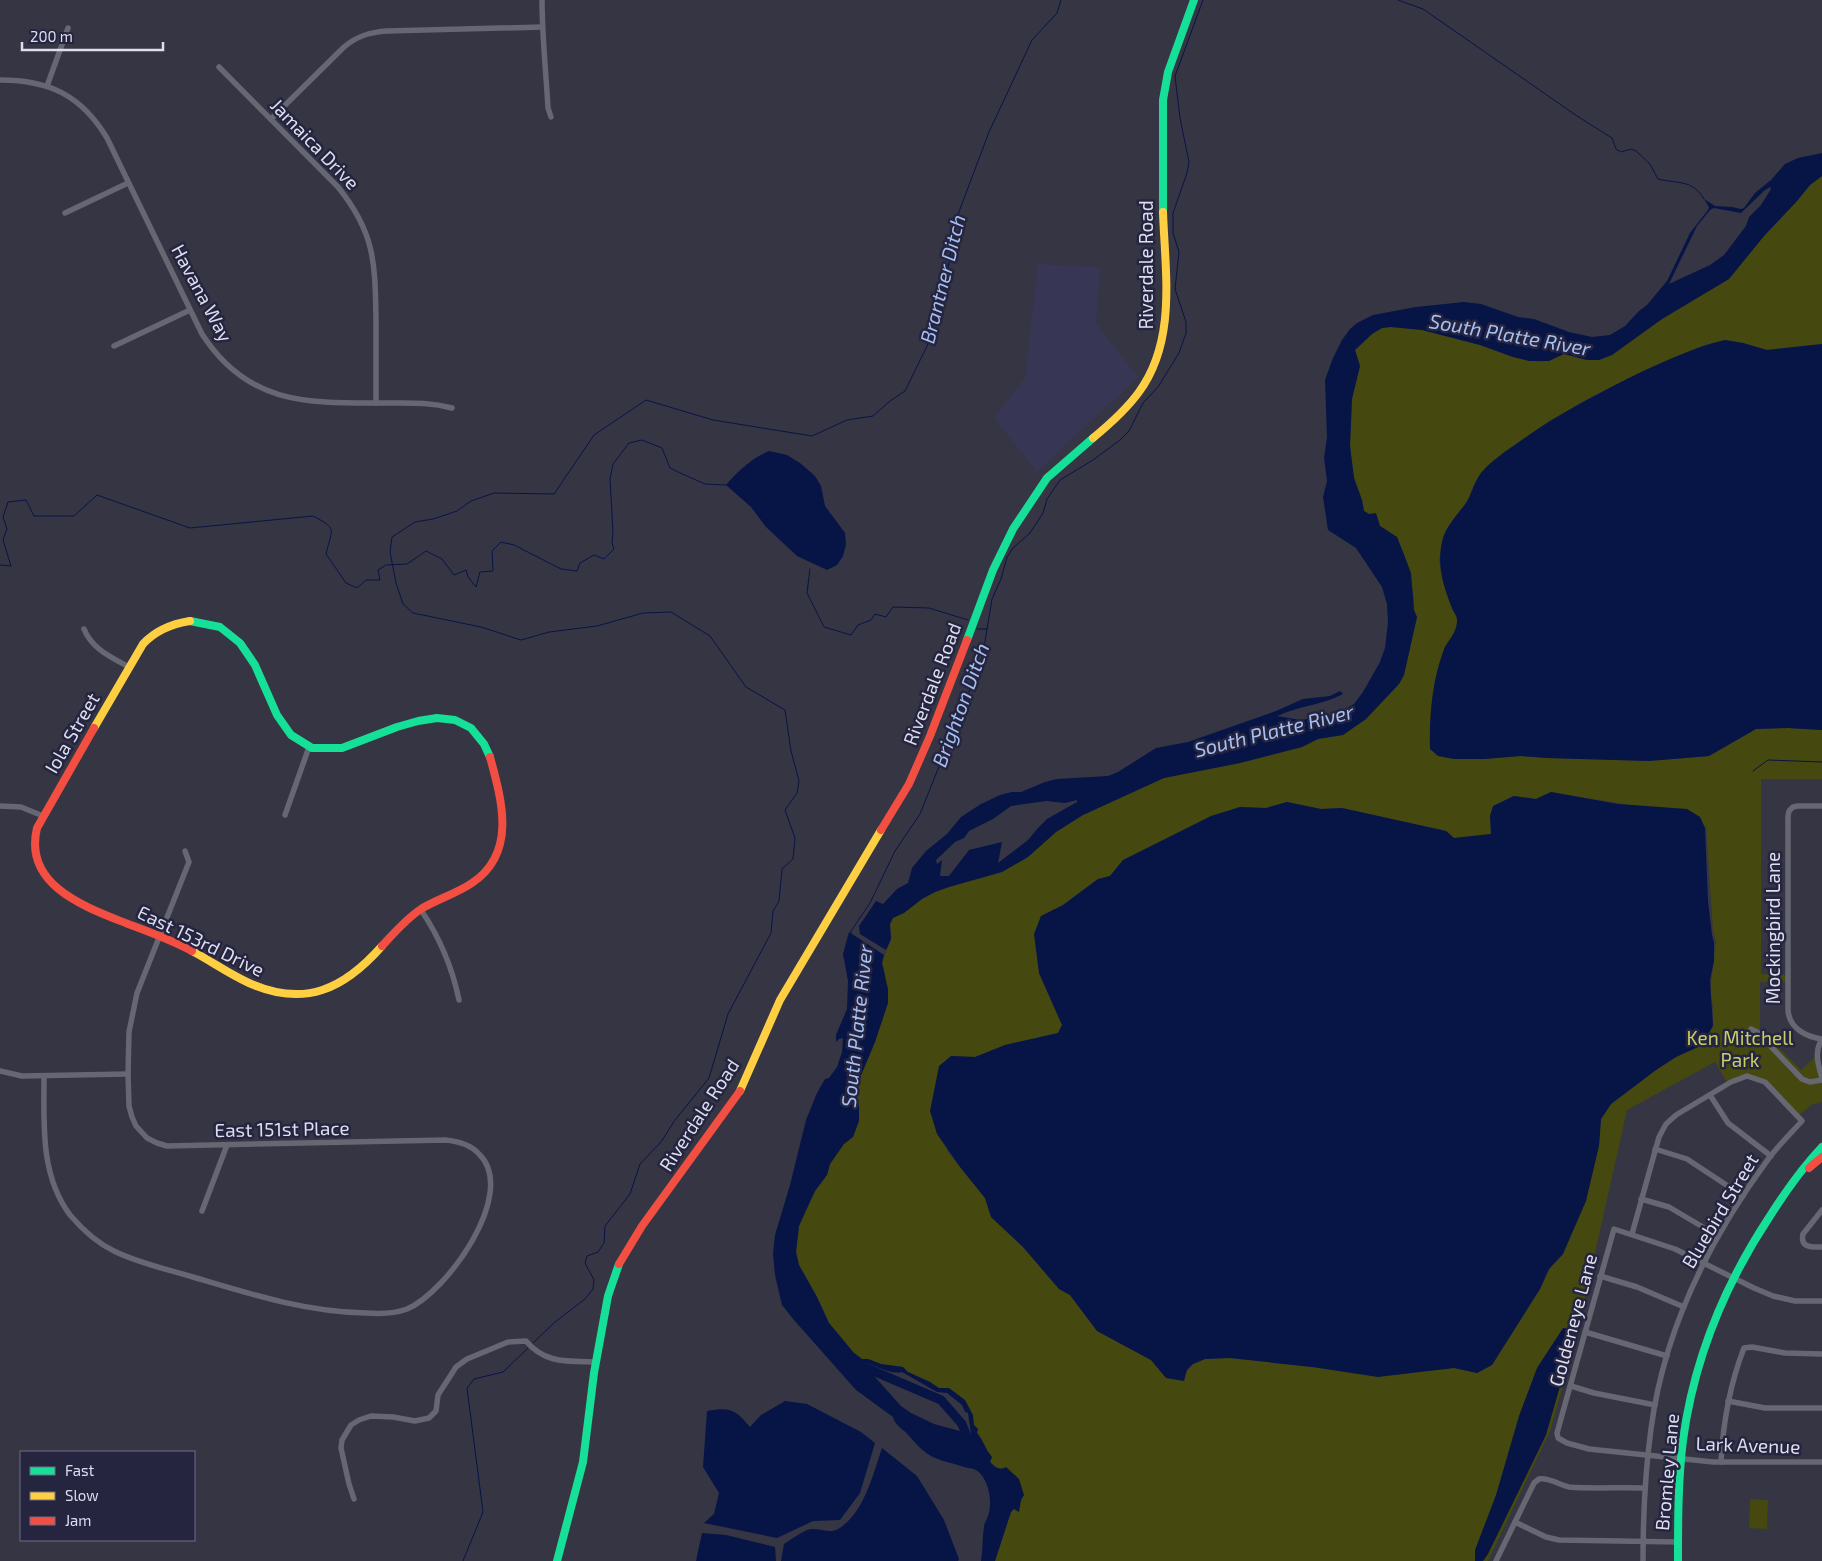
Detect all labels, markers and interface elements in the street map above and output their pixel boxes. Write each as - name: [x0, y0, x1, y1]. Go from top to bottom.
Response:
- scale bar: [22, 20, 164, 52]
- text: 200 m: [30, 27, 73, 45]
- street label: Jamaica Drive: [266, 93, 365, 194]
- street label: Riverdale Road: [1134, 200, 1157, 330]
- water label: Brantner Ditch: [914, 212, 970, 346]
- street label: Havana Way: [167, 240, 238, 346]
- water label: South Platte River: [1428, 308, 1594, 360]
- street label: Riverdale Road: [898, 619, 965, 748]
- water label: Brighton Ditch: [927, 639, 994, 770]
- street label: Iola Street: [39, 689, 104, 777]
- water label: South Platte River: [1192, 698, 1357, 761]
- street label: Mockingbird Lane: [1761, 852, 1784, 1004]
- street label: East 153rd Drive: [134, 900, 268, 981]
- water label: South Platte River: [836, 942, 877, 1108]
- park label: Ken Mitchell Park: [1687, 1026, 1794, 1071]
- street label: Riverdale Road: [654, 1054, 743, 1175]
- street label: East 151st Place: [214, 1116, 350, 1141]
- street label: Bluebird Street: [1676, 1149, 1763, 1272]
- street label: Goldeneye Lane: [1544, 1251, 1601, 1389]
- street label: Bromley Lane: [1650, 1412, 1683, 1532]
- street label: Lark Avenue: [1695, 1431, 1801, 1458]
- legend: [20, 1451, 195, 1541]
- text: Fast: [65, 1461, 95, 1479]
- text: Slow: [65, 1486, 99, 1504]
- text: Jam: [65, 1511, 91, 1529]

